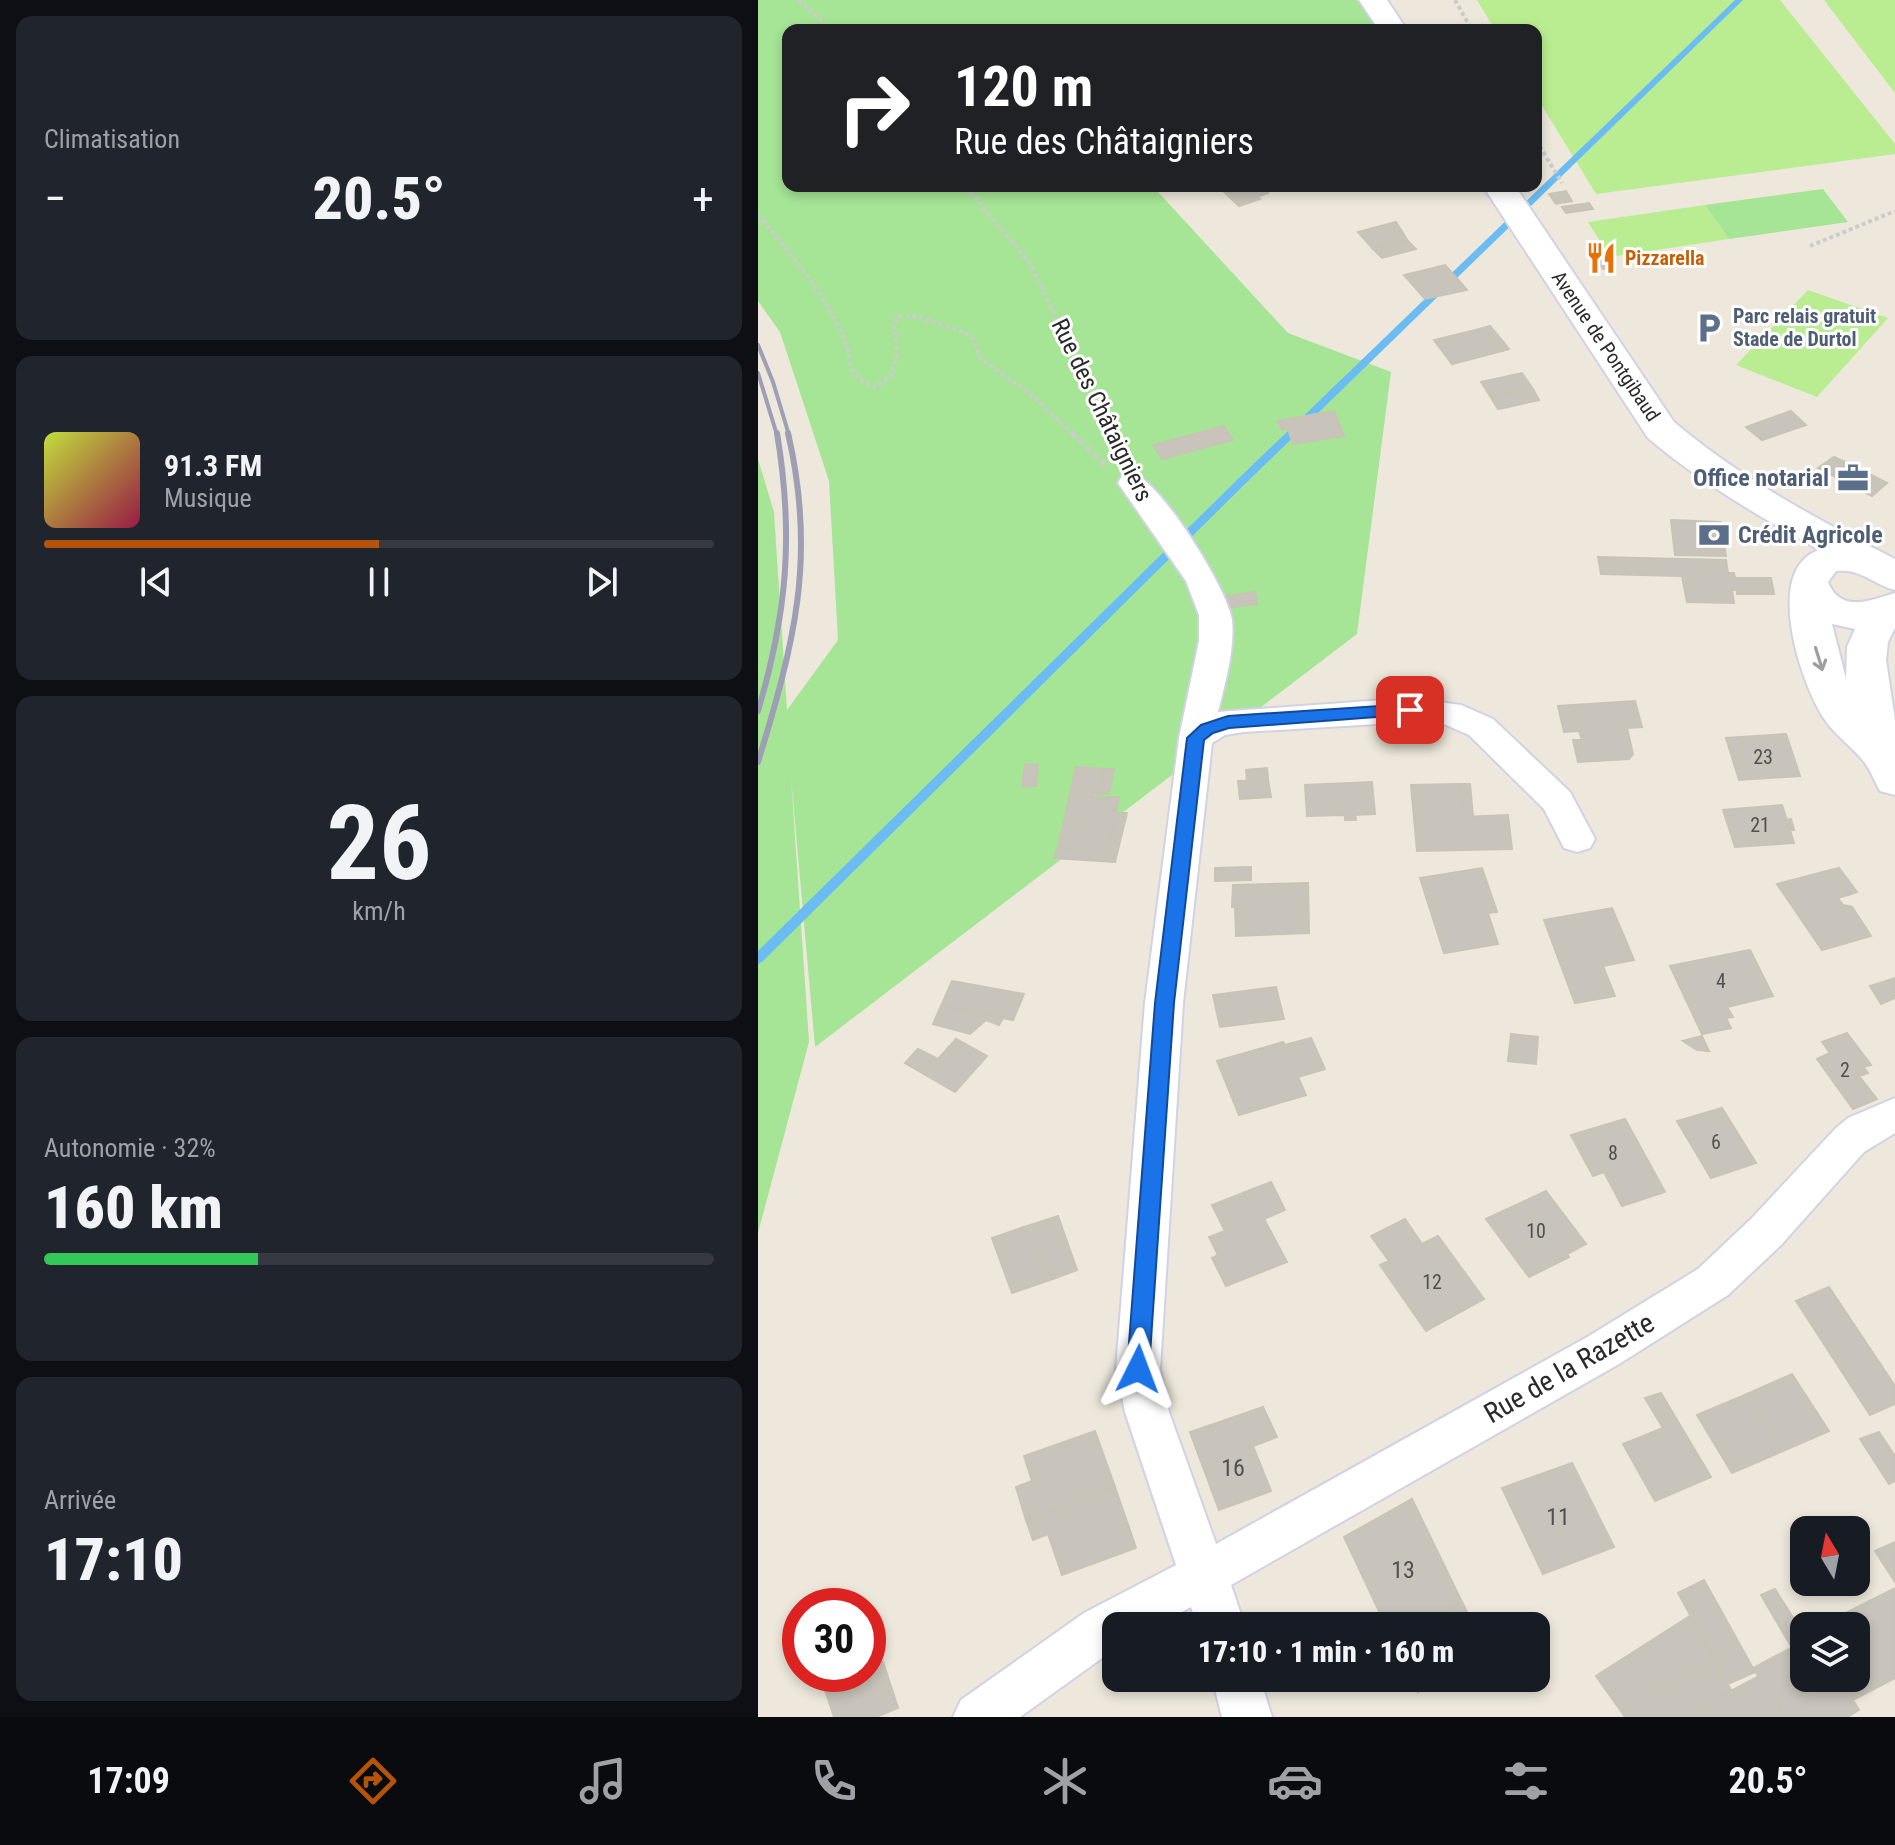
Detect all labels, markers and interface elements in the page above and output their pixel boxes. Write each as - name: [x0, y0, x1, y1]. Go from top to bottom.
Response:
- text: 120 m: [954, 54, 1093, 120]
- icon: right: [822, 56, 926, 160]
- text: Rue des Châtaigniers: [954, 121, 1254, 163]
- text: Climatisation: [44, 124, 180, 154]
- text: 20.5°: [313, 163, 446, 234]
- text: −: [44, 173, 66, 225]
- text: +: [692, 173, 714, 225]
- restaurant icon: Pizzarella: [1584, 241, 1618, 275]
- place label: Pizzarella: [1625, 246, 1704, 270]
- street label: Avenue de Pontgibaud: [1547, 266, 1665, 426]
- place label: Parc relais gratuit Stade de Durtol: [1733, 304, 1876, 351]
- parking icon: Parc relais gratuit Stade de Durtol: [1692, 311, 1726, 345]
- street label: Rue des Châtaigniers: [1046, 314, 1158, 506]
- text: 91.3 FM: [164, 448, 262, 483]
- office icon: Office notarial: [1836, 461, 1870, 495]
- place label: Office notarial: [1693, 464, 1829, 492]
- text: Musique: [164, 483, 252, 513]
- bank icon: Crédit Agricole: [1697, 518, 1731, 552]
- place label: Crédit Agricole: [1738, 521, 1883, 549]
- icon: previous: [134, 560, 178, 604]
- icon: pause: [357, 560, 401, 604]
- icon: next: [580, 560, 624, 604]
- one-way arrow: [1812, 646, 1827, 672]
- pin: [1376, 676, 1444, 744]
- icon: arrive: [1388, 688, 1432, 732]
- house number: 23: [1753, 745, 1773, 769]
- text: 26: [326, 783, 432, 904]
- house number: 21: [1750, 813, 1770, 837]
- text: km/h: [352, 896, 406, 926]
- house number: 4: [1716, 969, 1726, 993]
- house number: 2: [1840, 1058, 1850, 1082]
- house number: 6: [1711, 1130, 1721, 1154]
- text: Autonomie · 32%: [44, 1133, 216, 1163]
- house number: 8: [1608, 1141, 1618, 1165]
- text: 160 km: [44, 1172, 223, 1243]
- house number: 10: [1526, 1219, 1546, 1243]
- house number: 12: [1422, 1270, 1442, 1294]
- street label: Rue de la Razette: [1478, 1306, 1660, 1430]
- position arrow: [1096, 1327, 1180, 1411]
- house number: 16: [1221, 1454, 1245, 1482]
- text: Arrivée: [44, 1485, 116, 1515]
- house number: 11: [1546, 1503, 1570, 1531]
- north arrow: [1790, 1516, 1870, 1596]
- map controls: [1790, 1516, 1870, 1692]
- text: 17:10: [44, 1524, 183, 1595]
- house number: 13: [1391, 1556, 1415, 1584]
- speed limit sign: 30: [782, 1588, 886, 1692]
- button: layers: [1790, 1612, 1870, 1692]
- text: 17:10 · 1 min · 160 m: [1198, 1634, 1454, 1669]
- icon: directions: [345, 1753, 401, 1809]
- icon: music: [575, 1753, 631, 1809]
- icon: phone: [806, 1753, 862, 1809]
- icon: climate: [1037, 1753, 1093, 1809]
- icon: car: [1267, 1753, 1323, 1809]
- icon: filters: [1498, 1753, 1554, 1809]
- text: 17:09: [87, 1760, 170, 1802]
- text: 20.5°: [1729, 1760, 1808, 1802]

